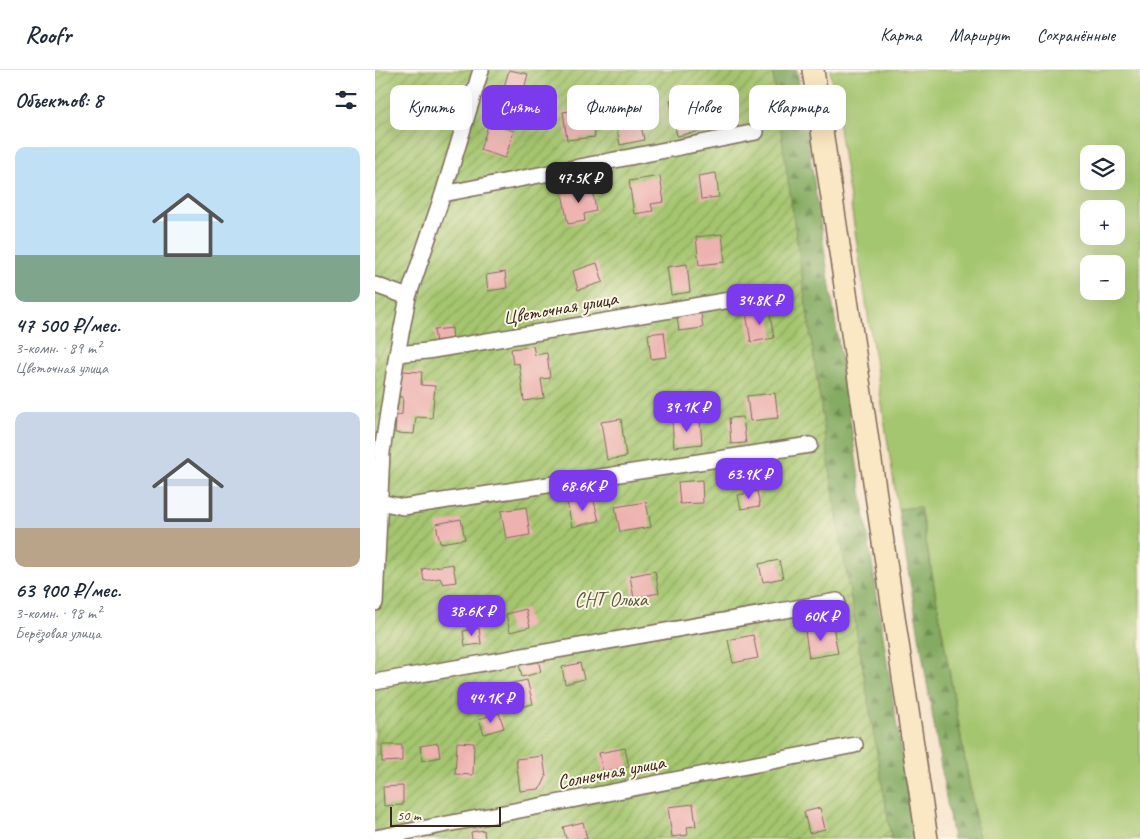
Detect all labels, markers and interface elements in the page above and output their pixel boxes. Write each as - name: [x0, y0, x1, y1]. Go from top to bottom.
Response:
- text: Roofr: [25, 20, 71, 50]
- text: Карта: [880, 24, 921, 46]
- text: Маршрут: [949, 24, 1009, 46]
- text: Сохранённые: [1037, 24, 1115, 46]
- chip: Купить: [390, 85, 472, 130]
- chip: Снять: [482, 85, 557, 130]
- chip: Фильтры: [567, 85, 659, 130]
- chip: Новое: [669, 85, 739, 130]
- chip: Квартира: [749, 85, 846, 130]
- icon: filters: [332, 86, 360, 114]
- text: Объектов: 8: [15, 87, 103, 113]
- map controls: [1080, 145, 1125, 300]
- button: layers: [1080, 145, 1125, 190]
- pin: 47.5K ₽: [533, 162, 625, 204]
- text: 47.5K ₽: [557, 168, 601, 188]
- icon: home: [143, 180, 233, 270]
- button: +: [1080, 200, 1125, 245]
- button: −: [1080, 255, 1125, 300]
- pin: 34.8K ₽: [714, 284, 806, 326]
- street label: Цветочная улица: [501, 285, 621, 330]
- text: 34.8K ₽: [737, 290, 783, 310]
- text: 47 500 ₽/мес.: [15, 312, 120, 338]
- text: 3-комн. · 89 m²: [15, 338, 101, 358]
- text: Цветочная улица: [15, 358, 108, 378]
- pin: 39.1K ₽: [641, 390, 733, 433]
- text: 39.1K ₽: [665, 397, 709, 417]
- icon: home: [143, 445, 233, 535]
- pin: 63.9K ₽: [703, 458, 795, 500]
- text: 63.9K ₽: [726, 464, 772, 484]
- pin: 68.6K ₽: [537, 470, 629, 512]
- text: 68.6K ₽: [560, 476, 606, 496]
- text: 63 900 ₽/мес.: [15, 577, 121, 603]
- park label: СНТ Ольха: [575, 587, 649, 612]
- pin: 38.6K ₽: [426, 594, 518, 637]
- pin: 60K ₽: [786, 600, 856, 642]
- text: 38.6K ₽: [449, 601, 495, 621]
- text: 3-комн. · 98 m²: [15, 603, 101, 623]
- text: 60K ₽: [803, 606, 839, 626]
- text: Берёзовая улица: [15, 623, 101, 643]
- pin: 44.1K ₽: [445, 682, 537, 724]
- text: 44.1K ₽: [468, 688, 514, 708]
- street label: Солнечная улица: [555, 749, 668, 795]
- scale bar: [390, 804, 501, 827]
- text: 50 m: [397, 807, 421, 824]

